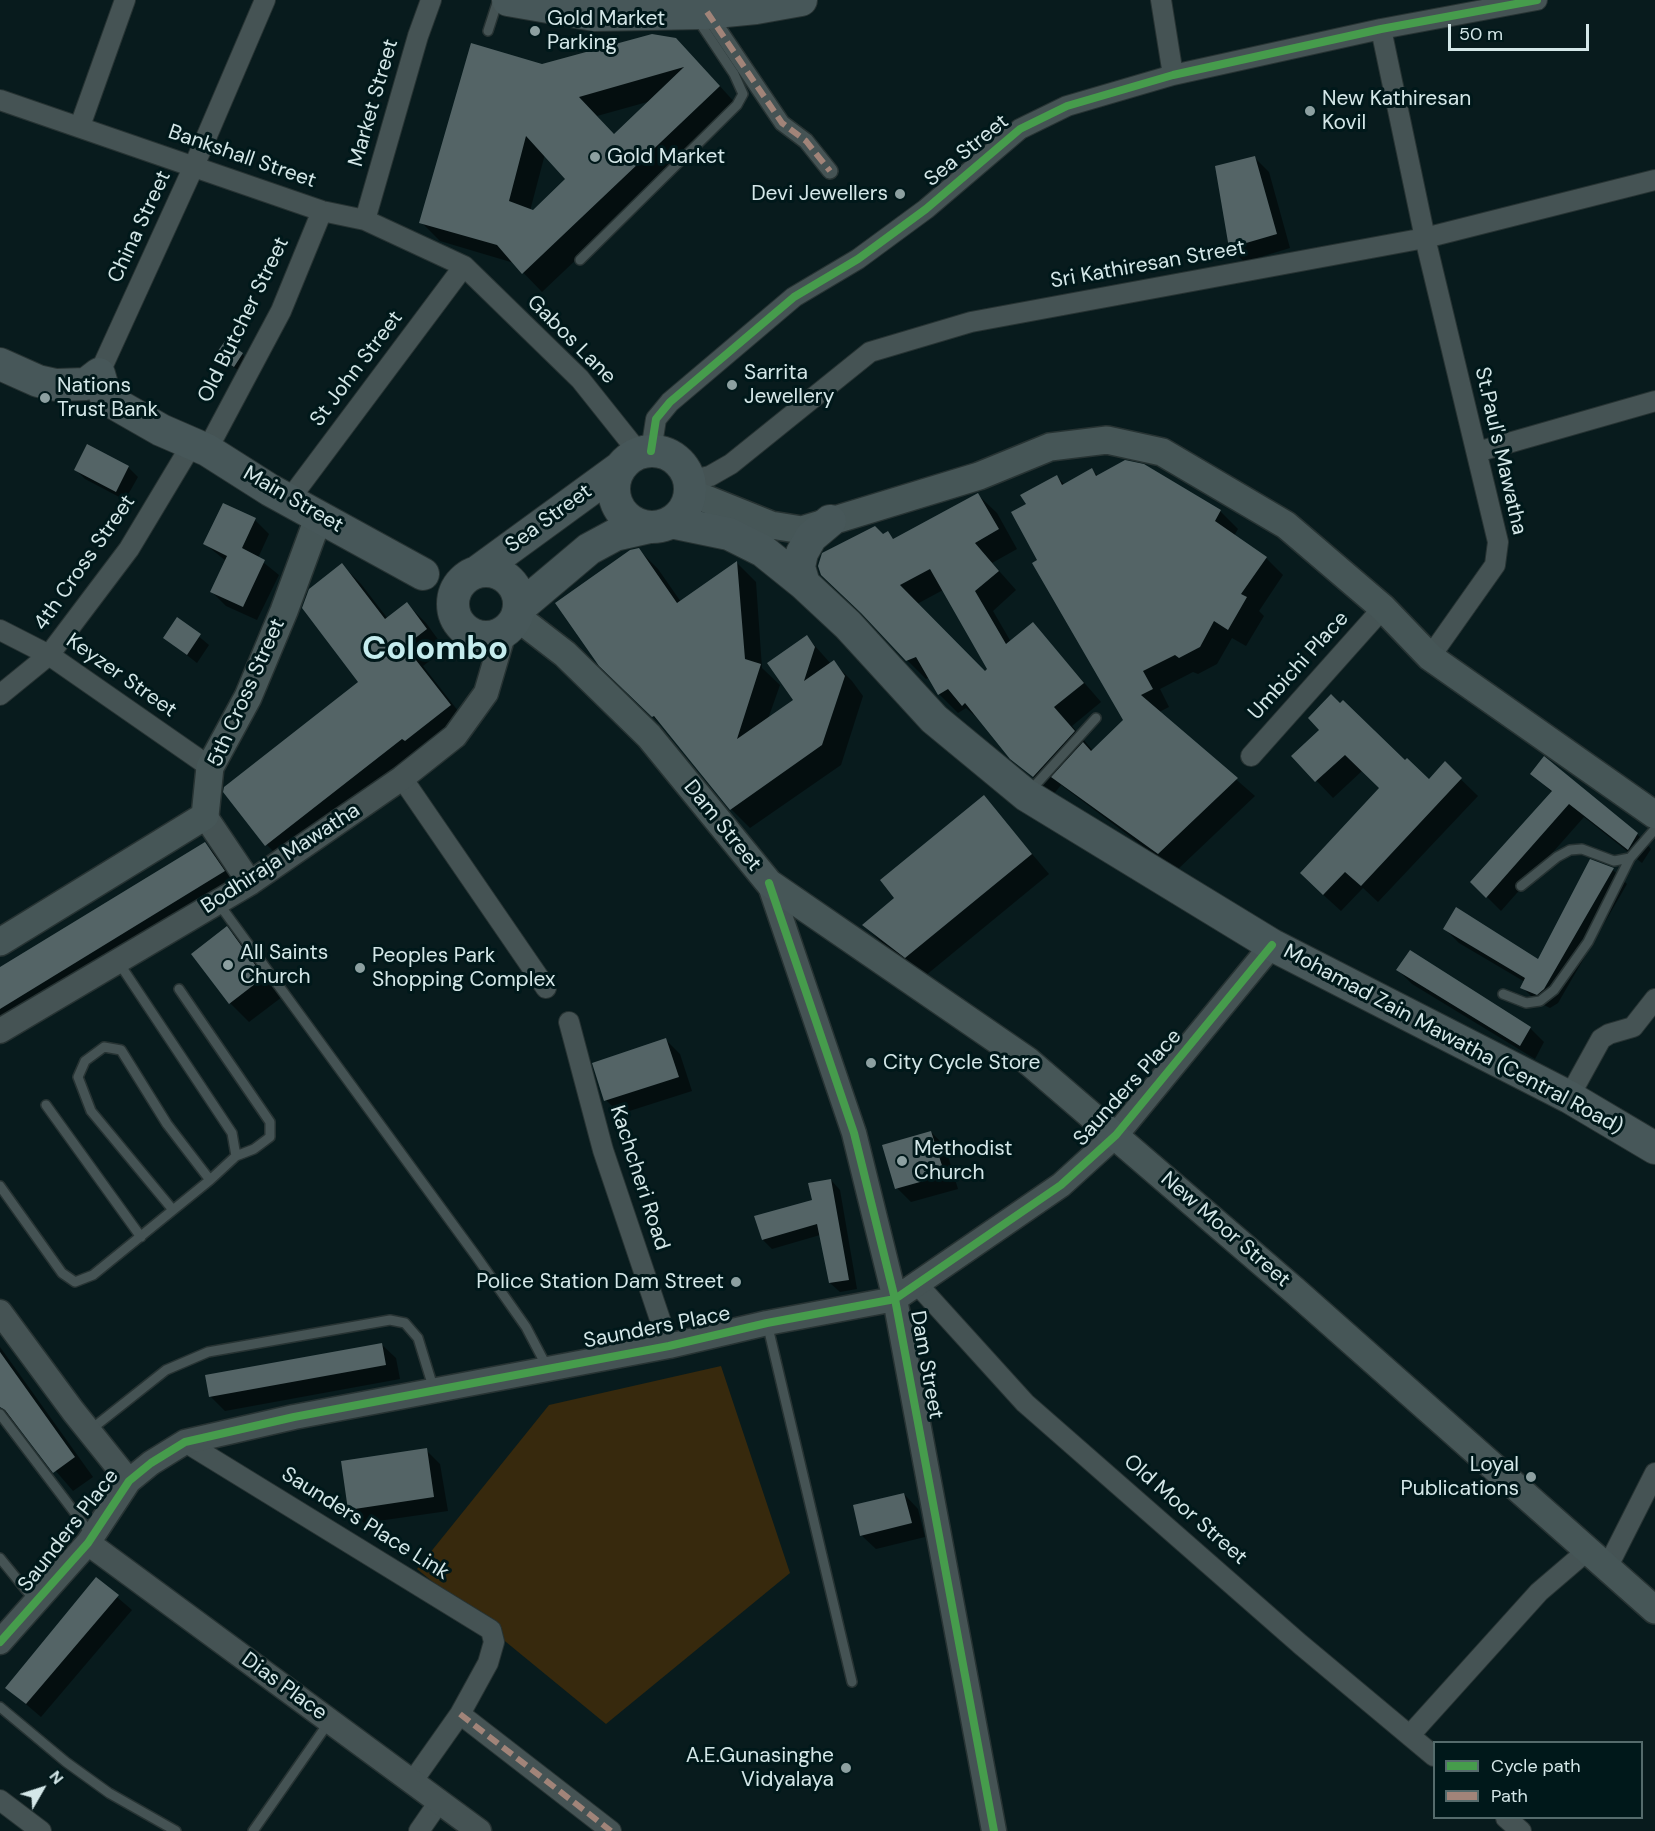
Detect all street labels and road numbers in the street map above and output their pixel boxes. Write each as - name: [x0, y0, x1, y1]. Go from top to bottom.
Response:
- street label: Market Street: [344, 36, 404, 170]
- street label: Sea Street: [920, 110, 1014, 192]
- street label: Bankshall Street: [165, 120, 319, 194]
- street label: China Street: [103, 167, 177, 287]
- street label: Old Butcher Street: [193, 233, 295, 407]
- street label: Sri Kathiresan Street: [1049, 235, 1247, 295]
- street label: Gabos Lane: [521, 290, 621, 390]
- street label: St John Street: [305, 306, 409, 432]
- street label: St.Paul's Mawatha: [1468, 365, 1532, 537]
- street label: Main Street: [239, 461, 347, 539]
- street label: Sea Street: [501, 479, 597, 559]
- street label: 4th Cross Street: [29, 490, 141, 636]
- street label: Umbichi Place: [1244, 606, 1354, 726]
- street label: 5th Cross Street: [203, 615, 291, 771]
- street label: Keyzer Street: [61, 629, 181, 723]
- street label: Dam Street: [678, 775, 766, 877]
- street label: Bodhiraja Mawatha: [197, 798, 365, 920]
- street label: Mohamad Zain Mawatha (Central Road): [1279, 939, 1627, 1141]
- street label: Saunders Place: [1069, 1024, 1187, 1152]
- street label: Kachcheri Road: [604, 1102, 674, 1254]
- street label: New Moor Street: [1155, 1167, 1295, 1293]
- street label: Saunders Place: [582, 1301, 732, 1355]
- street label: Dam Street: [904, 1309, 948, 1421]
- street label: Old Moor Street: [1118, 1450, 1252, 1570]
- street label: Saunders Place Link: [276, 1462, 454, 1586]
- street label: Saunders Place: [13, 1465, 125, 1597]
- street label: Dias Place: [236, 1648, 332, 1726]

